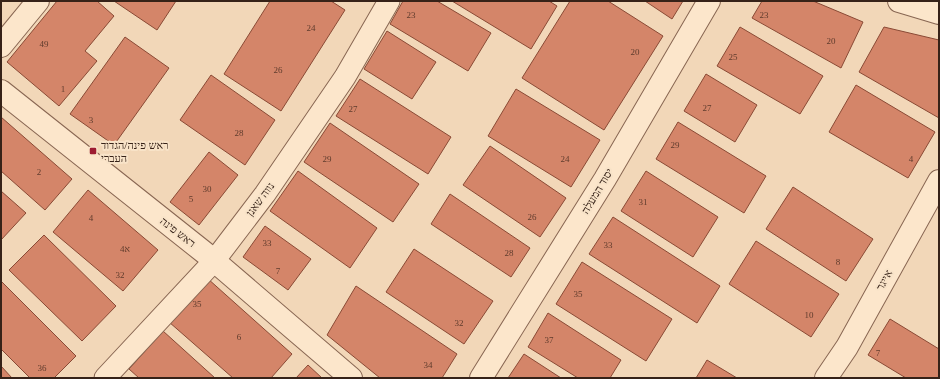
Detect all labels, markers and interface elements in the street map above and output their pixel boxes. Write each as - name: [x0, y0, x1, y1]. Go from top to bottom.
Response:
- house number: 23: [407, 10, 416, 20]
- house number: 23: [760, 10, 769, 20]
- house number: 24: [307, 23, 316, 33]
- house number: 20: [827, 36, 836, 46]
- house number: 49: [40, 39, 49, 49]
- house number: 20: [631, 47, 640, 57]
- house number: 25: [729, 52, 738, 62]
- house number: 26: [274, 65, 283, 75]
- house number: 1: [61, 84, 65, 94]
- house number: 27: [703, 103, 712, 113]
- house number: 27: [349, 104, 358, 114]
- house number: 3: [89, 115, 94, 125]
- house number: 28: [235, 128, 244, 138]
- place label: ראש פינה/הגדוד העברי: [101, 139, 169, 164]
- house number: 29: [671, 140, 680, 150]
- marker: ראש פינה/הגדוד העברי: [88, 146, 98, 156]
- house number: 29: [323, 154, 332, 164]
- house number: 24: [561, 154, 570, 164]
- house number: 4: [909, 154, 914, 164]
- street label: יסוד המעלה: [579, 166, 615, 216]
- house number: 2: [37, 167, 41, 177]
- street label: נווה שאנן: [243, 180, 277, 218]
- house number: 30: [203, 184, 212, 194]
- house number: 5: [189, 194, 194, 204]
- house number: 31: [639, 197, 648, 207]
- house number: 26: [528, 212, 537, 222]
- house number: 4: [89, 213, 94, 223]
- street label: ראש פינה: [158, 215, 198, 249]
- house number: 33: [263, 238, 272, 248]
- house number: 33: [604, 240, 613, 250]
- house number: 4א: [120, 244, 131, 254]
- house number: 28: [505, 248, 514, 258]
- house number: 8: [836, 257, 841, 267]
- house number: 7: [276, 266, 281, 276]
- street label: אייגר: [874, 267, 895, 292]
- house number: 32: [116, 270, 125, 280]
- house number: 35: [574, 289, 583, 299]
- house number: 35: [193, 299, 202, 309]
- house number: 10: [805, 310, 814, 320]
- house number: 32: [455, 318, 464, 328]
- house number: 6: [237, 332, 242, 342]
- house number: 37: [545, 335, 554, 345]
- house number: 7: [876, 348, 881, 358]
- house number: 34: [424, 360, 433, 370]
- house number: 36: [38, 363, 47, 373]

